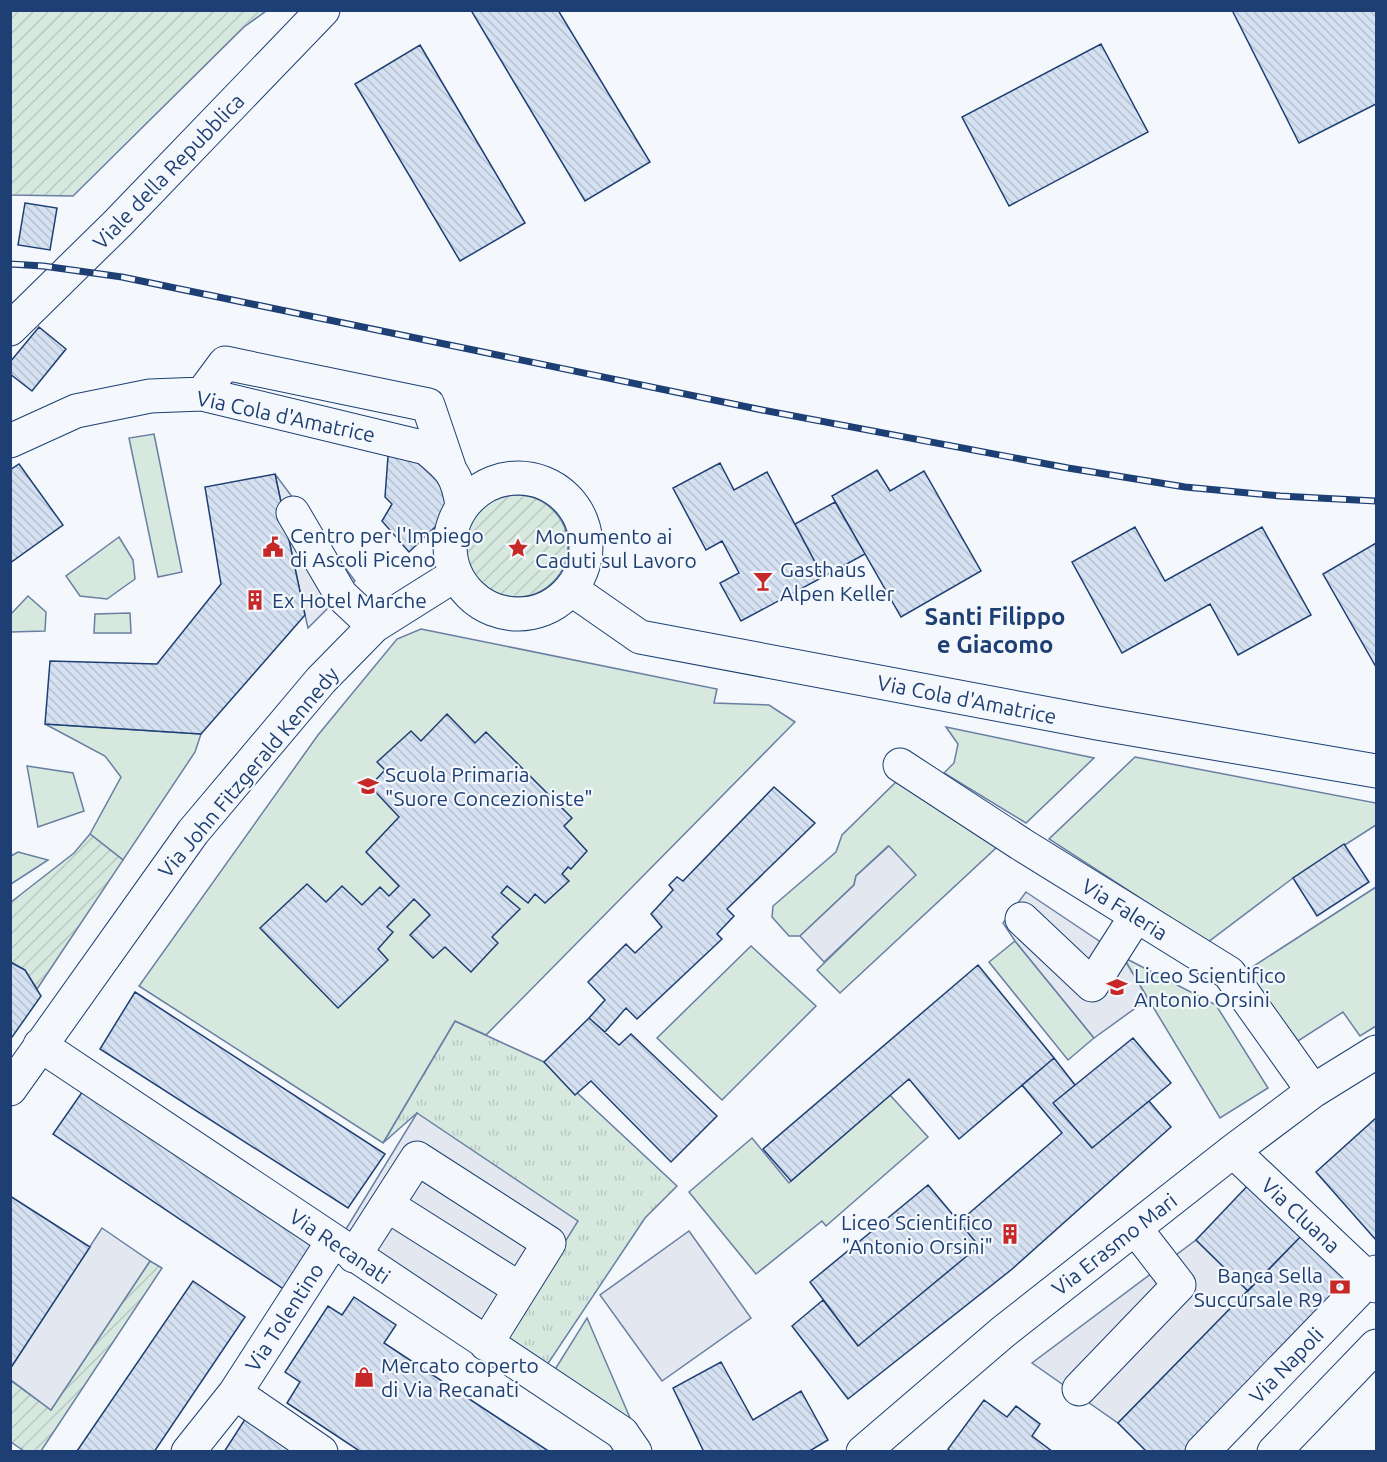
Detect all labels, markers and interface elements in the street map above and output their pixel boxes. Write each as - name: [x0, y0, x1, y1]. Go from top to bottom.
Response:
- street label: Viale della Repubblica: [87, 88, 249, 254]
- street label: Via Cola d'Amatrice: [194, 385, 378, 447]
- place label: Centro per l'Impiego di Ascoli Piceno: [290, 523, 484, 571]
- place label: Monumento ai Caduti sul Lavoro: [535, 524, 697, 572]
- public building icon: Centro per l'Impiego di Ascoli Piceno: [261, 535, 285, 559]
- place icon: Monumento ai Caduti sul Lavoro: [506, 536, 530, 560]
- place label: Gasthaus Alpen Keller: [780, 557, 895, 605]
- bar icon: Gasthaus Alpen Keller: [751, 569, 775, 593]
- building icon: Ex Hotel Marche: [243, 588, 267, 612]
- place label: Ex Hotel Marche: [272, 588, 427, 612]
- district label: Santi Filippo e Giacomo: [925, 603, 1065, 658]
- street label: Via John Fitzgerald Kennedy: [153, 662, 343, 882]
- street label: Via Cola d'Amatrice: [875, 670, 1059, 728]
- place label: Scuola Primaria "Suore Concezioniste": [385, 762, 593, 810]
- school or university icon: Scuola Primaria "Suore Concezioniste": [356, 774, 380, 798]
- street label: Via Faleria: [1078, 873, 1172, 945]
- place label: Liceo Scientifico Antonio Orsini: [1134, 963, 1286, 1011]
- school or university icon: Liceo Scientifico Antonio Orsini: [1105, 975, 1129, 999]
- street label: Via Cluana: [1257, 1173, 1345, 1257]
- street label: Via Erasmo Mari: [1047, 1188, 1181, 1300]
- street label: Via Recanati: [285, 1204, 395, 1288]
- place label: Liceo Scientifico "Antonio Orsini": [841, 1210, 993, 1258]
- building icon: Liceo Scientifico "Antonio Orsini": [998, 1222, 1022, 1246]
- street label: Via Tolentino: [240, 1258, 328, 1376]
- place label: Banca Sella Succursale R9: [1194, 1263, 1323, 1311]
- bank icon: Banca Sella Succursale R9: [1328, 1275, 1352, 1299]
- street label: Via Napoli: [1244, 1322, 1328, 1408]
- place label: Mercato coperto di Via Recanati: [381, 1353, 539, 1401]
- shop icon: Mercato coperto di Via Recanati: [352, 1365, 376, 1389]

